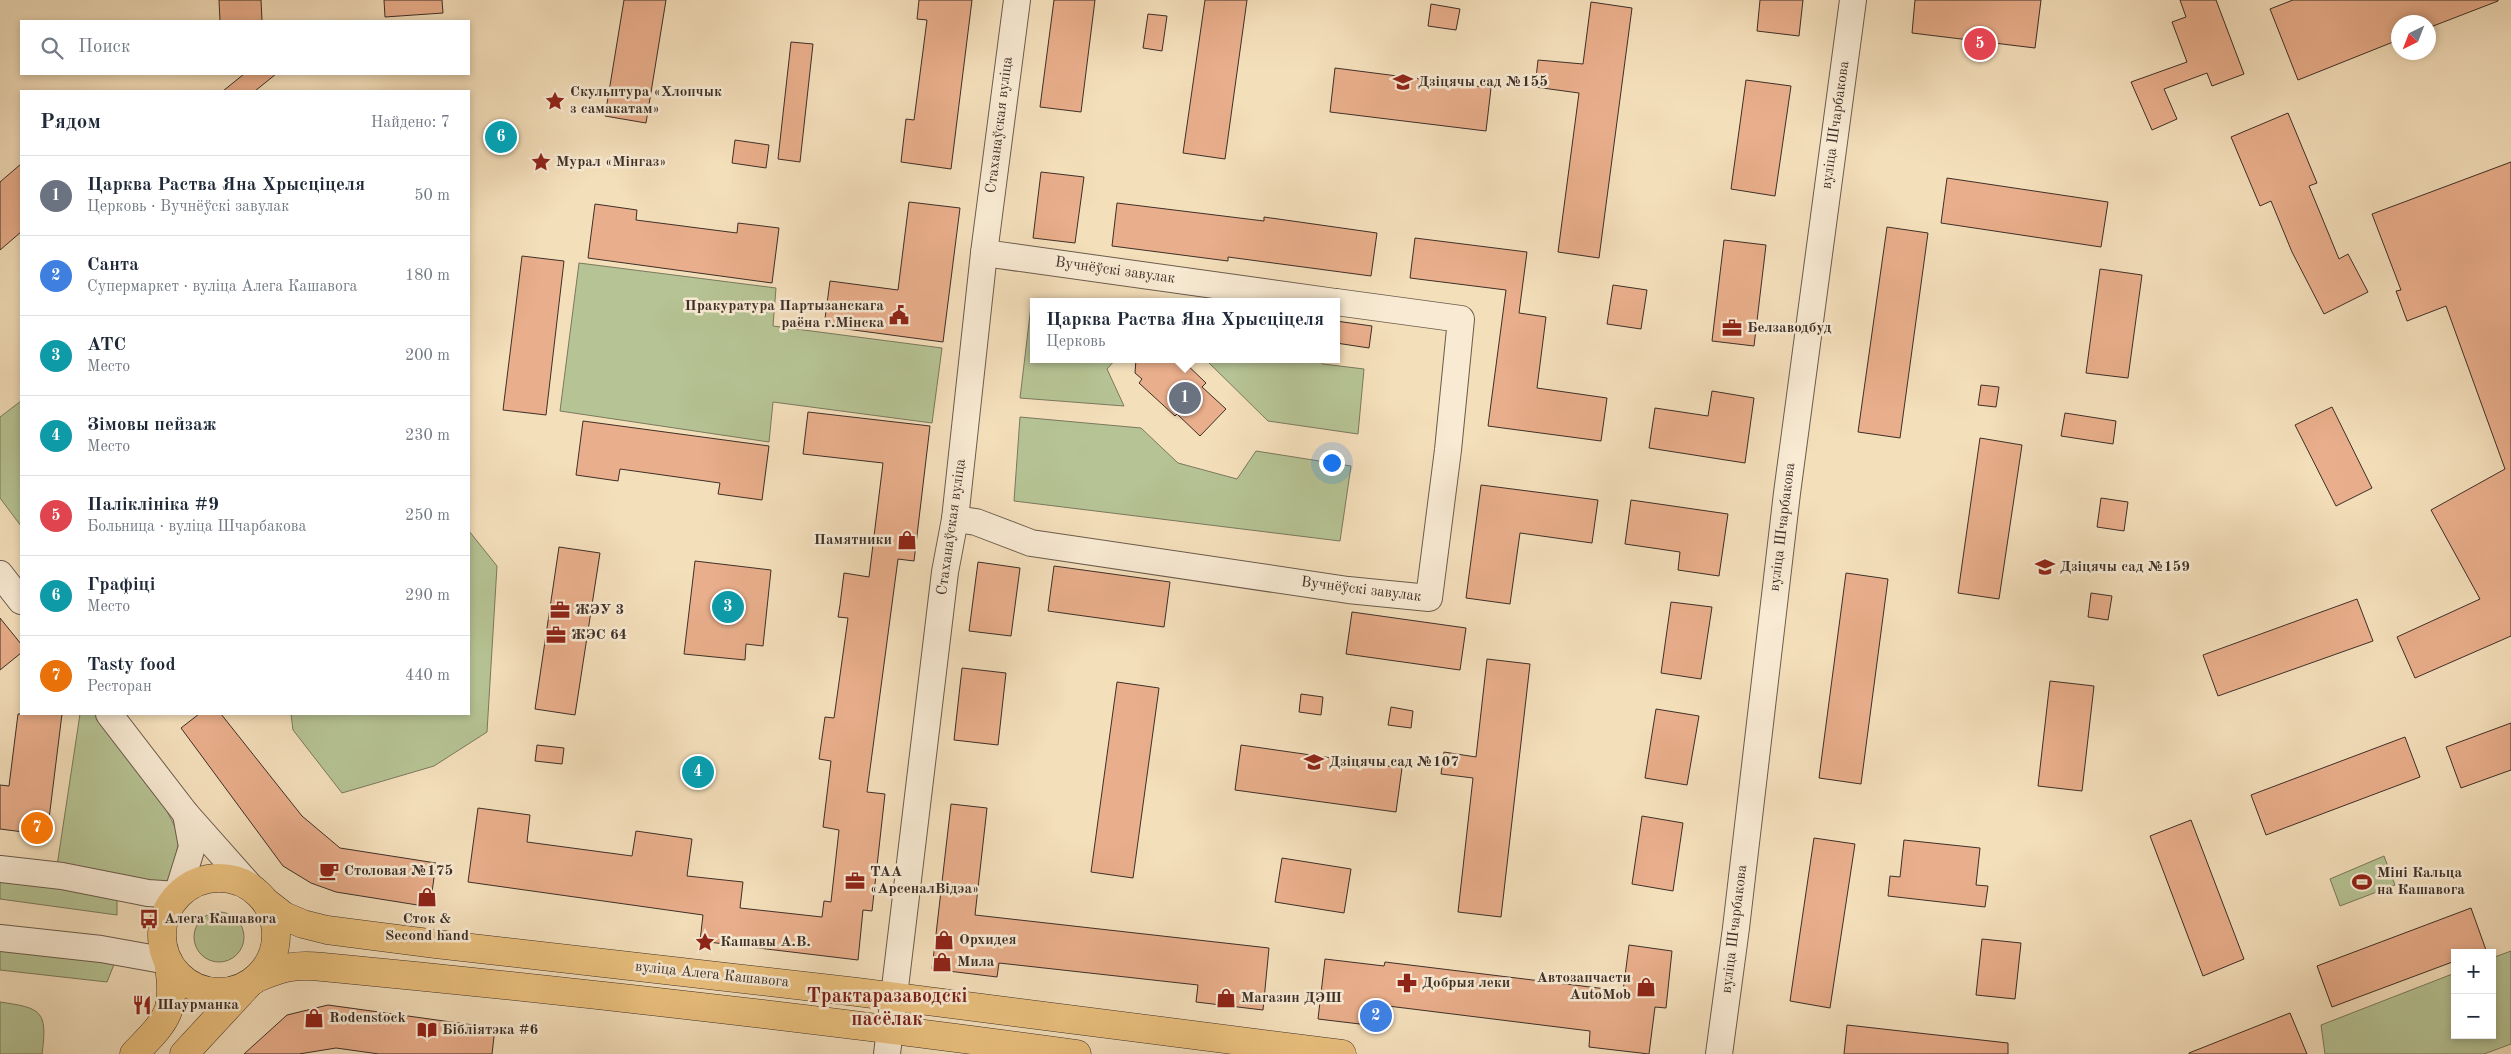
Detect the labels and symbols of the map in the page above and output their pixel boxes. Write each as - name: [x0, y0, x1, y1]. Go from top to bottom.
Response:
- north arrow: [2391, 15, 2436, 60]
- pin: 5: [1964, 25, 1996, 63]
- street label: Стаханаўская вуліца: [984, 55, 1016, 194]
- street label: вуліца Шчарбакова: [1820, 59, 1853, 190]
- school or university icon: Дзіцячы сад №155: [1392, 71, 1414, 93]
- place label: Дзіцячы сад №155: [1418, 75, 1548, 90]
- place label: Скульптура «Хлопчык з самакатам»: [570, 85, 722, 117]
- place icon: Скульптура «Хлопчык з самакатам»: [544, 90, 566, 112]
- pin: 6: [485, 118, 517, 156]
- place icon: Мурал «Мінгаз»: [530, 151, 552, 173]
- place label: Мурал «Мінгаз»: [556, 155, 666, 170]
- street label: Вучнёўскі завулак: [1054, 255, 1177, 287]
- place label: Пракуратура Партызанскага раёна г.Мінска: [685, 299, 884, 331]
- public building icon: Пракуратура Партызанскага раёна г.Мінска: [888, 304, 910, 326]
- office icon: Белзаводбуд: [1721, 317, 1743, 339]
- place label: Белзаводбуд: [1747, 321, 1832, 336]
- pin: 1: [1169, 379, 1201, 417]
- your location: [1319, 450, 1345, 476]
- street label: Стаханаўская вуліца: [935, 457, 969, 596]
- street label: вуліца Шчарбакова: [1768, 461, 1798, 592]
- shop icon: Памятники: [896, 529, 918, 551]
- place label: Памятники: [814, 533, 892, 548]
- school or university icon: Дзіцячы сад №159: [2034, 556, 2056, 578]
- place label: Дзіцячы сад №159: [2060, 560, 2190, 575]
- street label: Вучнёўскі завулак: [1300, 575, 1423, 605]
- pin: 3: [712, 588, 744, 626]
- office icon: ЖЭУ 3: [549, 599, 571, 621]
- place label: ЖЭУ 3: [575, 603, 624, 618]
- office icon: ЖЭС 64: [545, 624, 567, 646]
- place label: ЖЭС 64: [571, 628, 627, 643]
- school or university icon: Дзіцячы сад №107: [1303, 751, 1325, 773]
- pin: 4: [682, 753, 714, 791]
- place label: Дзіцячы сад №107: [1329, 755, 1459, 770]
- pin: 7: [21, 809, 53, 847]
- cafe icon: Столовая №175: [318, 860, 340, 882]
- street label: вуліца Шчарбакова: [1720, 863, 1750, 994]
- place label: Столовая №175: [344, 864, 453, 879]
- place label: ТАА «АрсеналВідэа»: [870, 865, 979, 897]
- place label: Міні Кальца на Кашавога: [2377, 866, 2465, 898]
- office icon: ТАА «АрсеналВідэа»: [844, 870, 866, 892]
- sports icon: Міні Кальца на Кашавога: [2351, 871, 2373, 893]
- shop icon: Сток & Second hand: [416, 886, 438, 908]
- bus stop icon: Алега Кашавога: [138, 908, 160, 930]
- place label: Алега Кашавога: [164, 912, 277, 927]
- place label: Сток & Second hand: [385, 912, 469, 944]
- shop icon: Орхидея: [933, 929, 955, 951]
- place icon: Кашавы А.В.: [694, 931, 716, 953]
- place label: Орхидея: [959, 933, 1017, 948]
- place label: Кашавы А.В.: [720, 935, 811, 950]
- shop icon: Мила: [931, 951, 953, 973]
- place label: Мила: [957, 955, 995, 970]
- street label: вуліца Алега Кашавога: [634, 959, 790, 991]
- place label: Автозапчасти AutoMob: [1536, 971, 1631, 1003]
- pharmacy icon: Добрыя леки: [1396, 972, 1418, 994]
- place label: Добрыя леки: [1422, 976, 1510, 991]
- shop icon: Автозапчасти AutoMob: [1635, 976, 1657, 998]
- district label: Трактаразаводскі пасёлак: [807, 987, 968, 1030]
- shop icon: Магазин ДЭШ: [1215, 987, 1237, 1009]
- place label: Магазин ДЭШ: [1241, 991, 1342, 1006]
- restaurant icon: Шаурманка: [131, 994, 153, 1016]
- pin: 2: [1360, 997, 1392, 1035]
- place label: Шаурманка: [157, 998, 239, 1013]
- shop icon: Rodenstock: [303, 1007, 325, 1029]
- place label: Rodenstock: [329, 1011, 406, 1026]
- library icon: Бібліятэка #6: [416, 1019, 438, 1041]
- place label: Бібліятэка #6: [442, 1023, 538, 1038]

